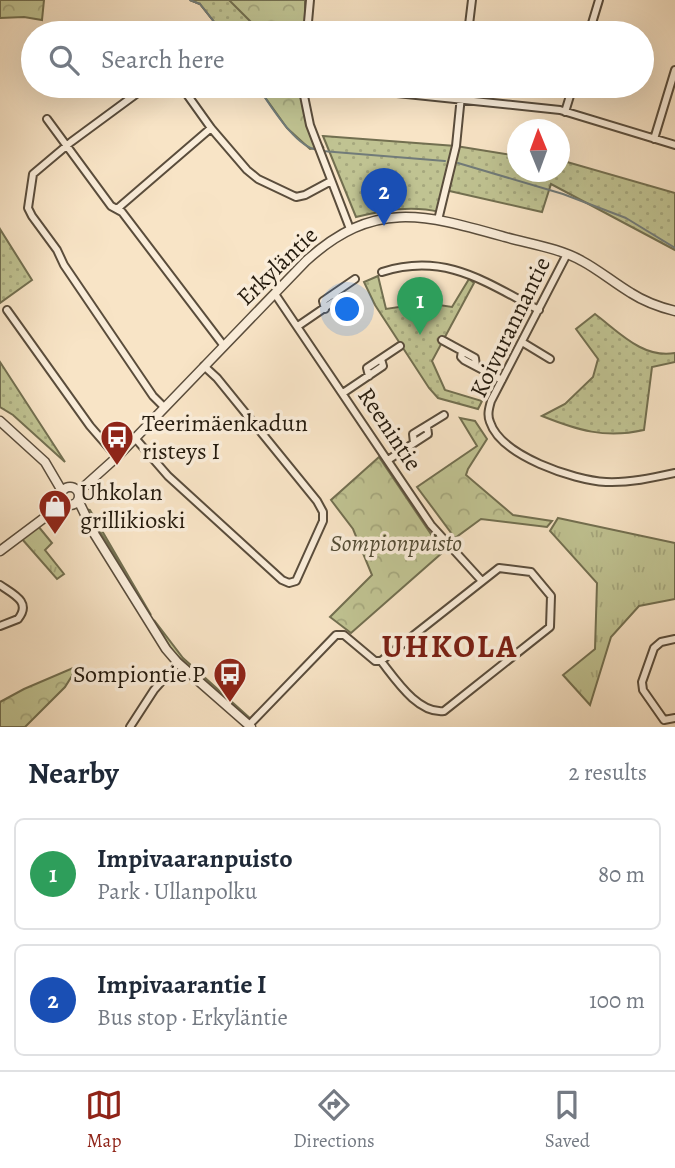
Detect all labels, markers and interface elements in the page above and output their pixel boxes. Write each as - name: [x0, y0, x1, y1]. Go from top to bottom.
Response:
- search box: [21, 21, 654, 98]
- icon: search: [45, 41, 83, 79]
- text: Search here: [101, 42, 225, 77]
- north arrow: [507, 119, 570, 182]
- pin: 2: [361, 168, 407, 226]
- street label: Erkyläntie: [230, 219, 324, 313]
- street label: Koivurannantie: [462, 251, 558, 403]
- pin: 1: [397, 277, 443, 335]
- your location: [330, 292, 364, 326]
- street label: Reenintie: [350, 381, 430, 477]
- place label: Teerimäenkadun risteys I: [142, 407, 308, 467]
- bus stop icon: Teerimäenkadun risteys I: [98, 418, 136, 467]
- place label: Uhkolan grillikioski: [80, 476, 185, 536]
- shop icon: Uhkolan grillikioski: [36, 487, 74, 536]
- park label: Sompionpuisto: [330, 527, 462, 559]
- district label: UHKOLA: [382, 624, 518, 668]
- bus stop icon: Sompiontie P: [211, 655, 249, 704]
- place label: Sompiontie P: [73, 658, 205, 690]
- text: Nearby: [28, 753, 119, 793]
- text: 2 results: [569, 757, 647, 788]
- text: Impivaaranpuisto: [97, 841, 293, 876]
- text: 1: [49, 859, 57, 890]
- text: 80 m: [598, 859, 645, 890]
- text: Park · Ullanpolku: [97, 876, 257, 907]
- text: Impivaarantie I: [97, 967, 266, 1002]
- text: 2: [47, 985, 59, 1016]
- text: 100 m: [589, 985, 645, 1016]
- text: Bus stop · Erkyläntie: [97, 1002, 288, 1033]
- tab: Map: [85, 1086, 123, 1154]
- tab: Directions: [293, 1086, 375, 1154]
- tab: Saved: [545, 1086, 590, 1154]

